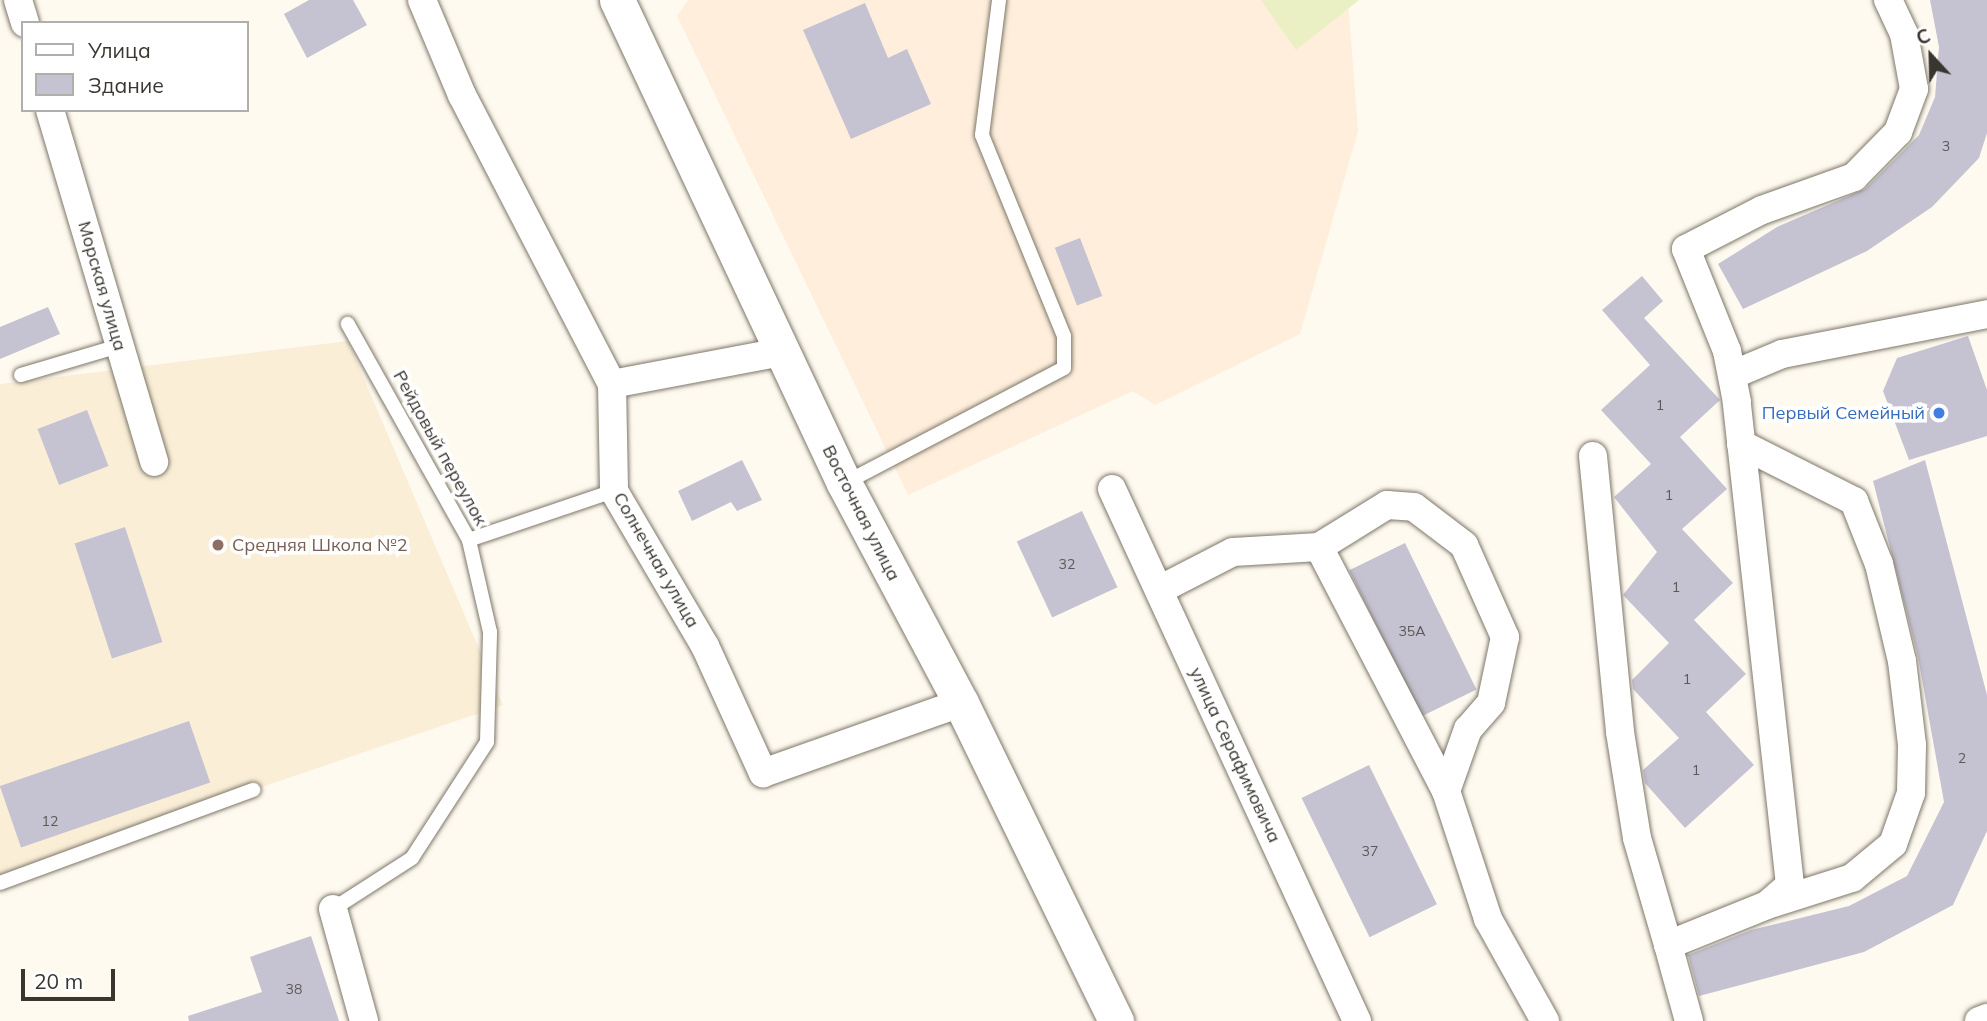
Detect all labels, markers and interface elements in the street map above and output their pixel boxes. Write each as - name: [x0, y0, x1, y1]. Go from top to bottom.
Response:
- legend: [21, 21, 248, 112]
- north arrow: [1896, 21, 1966, 91]
- text: С: [1913, 23, 1934, 50]
- text: Улица: [88, 37, 151, 63]
- text: Здание: [88, 72, 164, 98]
- house number: 3: [1942, 138, 1950, 154]
- street label: Морская улица: [73, 219, 131, 353]
- street label: Рейдовый переулок: [388, 367, 492, 529]
- house number: 1: [1656, 397, 1664, 413]
- place label: Первый Семейный: [1762, 402, 1925, 424]
- marker: Первый Семейный: [1931, 405, 1947, 421]
- street label: Восточная улица: [817, 442, 905, 584]
- house number: 1: [1665, 487, 1673, 503]
- street label: Солнечная улица: [608, 489, 704, 631]
- place label: Средняя Школа №2: [232, 534, 407, 556]
- marker: Средняя Школа №2: [210, 537, 226, 553]
- house number: 32: [1059, 556, 1075, 572]
- house number: 1: [1672, 579, 1680, 595]
- house number: 35А: [1398, 623, 1426, 639]
- street label: улица Серафимовича: [1185, 664, 1285, 846]
- house number: 1: [1683, 671, 1691, 687]
- house number: 2: [1958, 750, 1966, 766]
- house number: 1: [1692, 762, 1700, 778]
- house number: 12: [42, 813, 58, 829]
- house number: 37: [1362, 843, 1378, 859]
- scale bar: [24, 954, 119, 998]
- text: 20 m: [34, 968, 83, 994]
- house number: 38: [286, 981, 302, 997]

